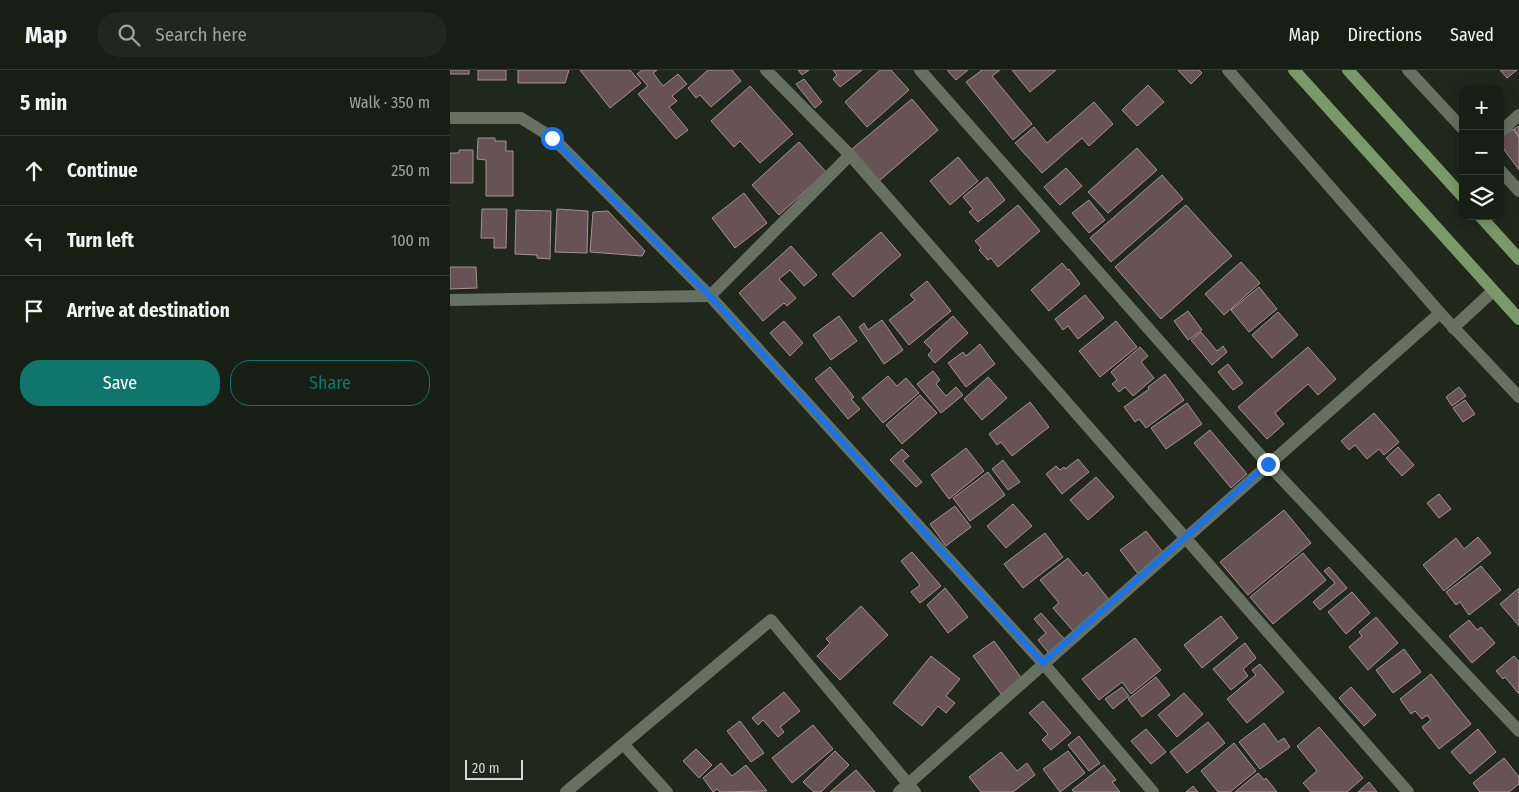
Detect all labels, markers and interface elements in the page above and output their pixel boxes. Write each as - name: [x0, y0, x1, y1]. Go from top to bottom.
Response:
- search box: [97, 12, 447, 57]
- text: Map: [25, 21, 67, 49]
- icon: search: [115, 21, 143, 49]
- text: Search here: [155, 23, 247, 46]
- text: Map: [1288, 24, 1320, 46]
- text: Directions: [1348, 24, 1422, 46]
- text: Saved: [1450, 24, 1494, 46]
- map controls: [1459, 85, 1504, 220]
- button: +: [1459, 85, 1504, 130]
- text: 5 min: [20, 90, 67, 116]
- text: Walk · 350 m: [349, 93, 430, 112]
- route start: [541, 127, 564, 150]
- button: −: [1459, 130, 1504, 175]
- icon: ahead: [20, 157, 48, 185]
- text: Continue: [67, 159, 138, 182]
- text: 250 m: [391, 161, 430, 180]
- button: layers: [1459, 175, 1504, 220]
- icon: left: [20, 227, 48, 255]
- text: Turn left: [67, 229, 134, 252]
- text: 100 m: [391, 231, 430, 250]
- icon: arrive: [20, 297, 48, 325]
- text: Arrive at destination: [67, 299, 230, 322]
- button: Save: [20, 360, 220, 406]
- button: Share: [230, 360, 430, 406]
- route end: [1257, 453, 1280, 476]
- scale bar: [465, 757, 522, 780]
- text: 20 m: [472, 760, 500, 777]

